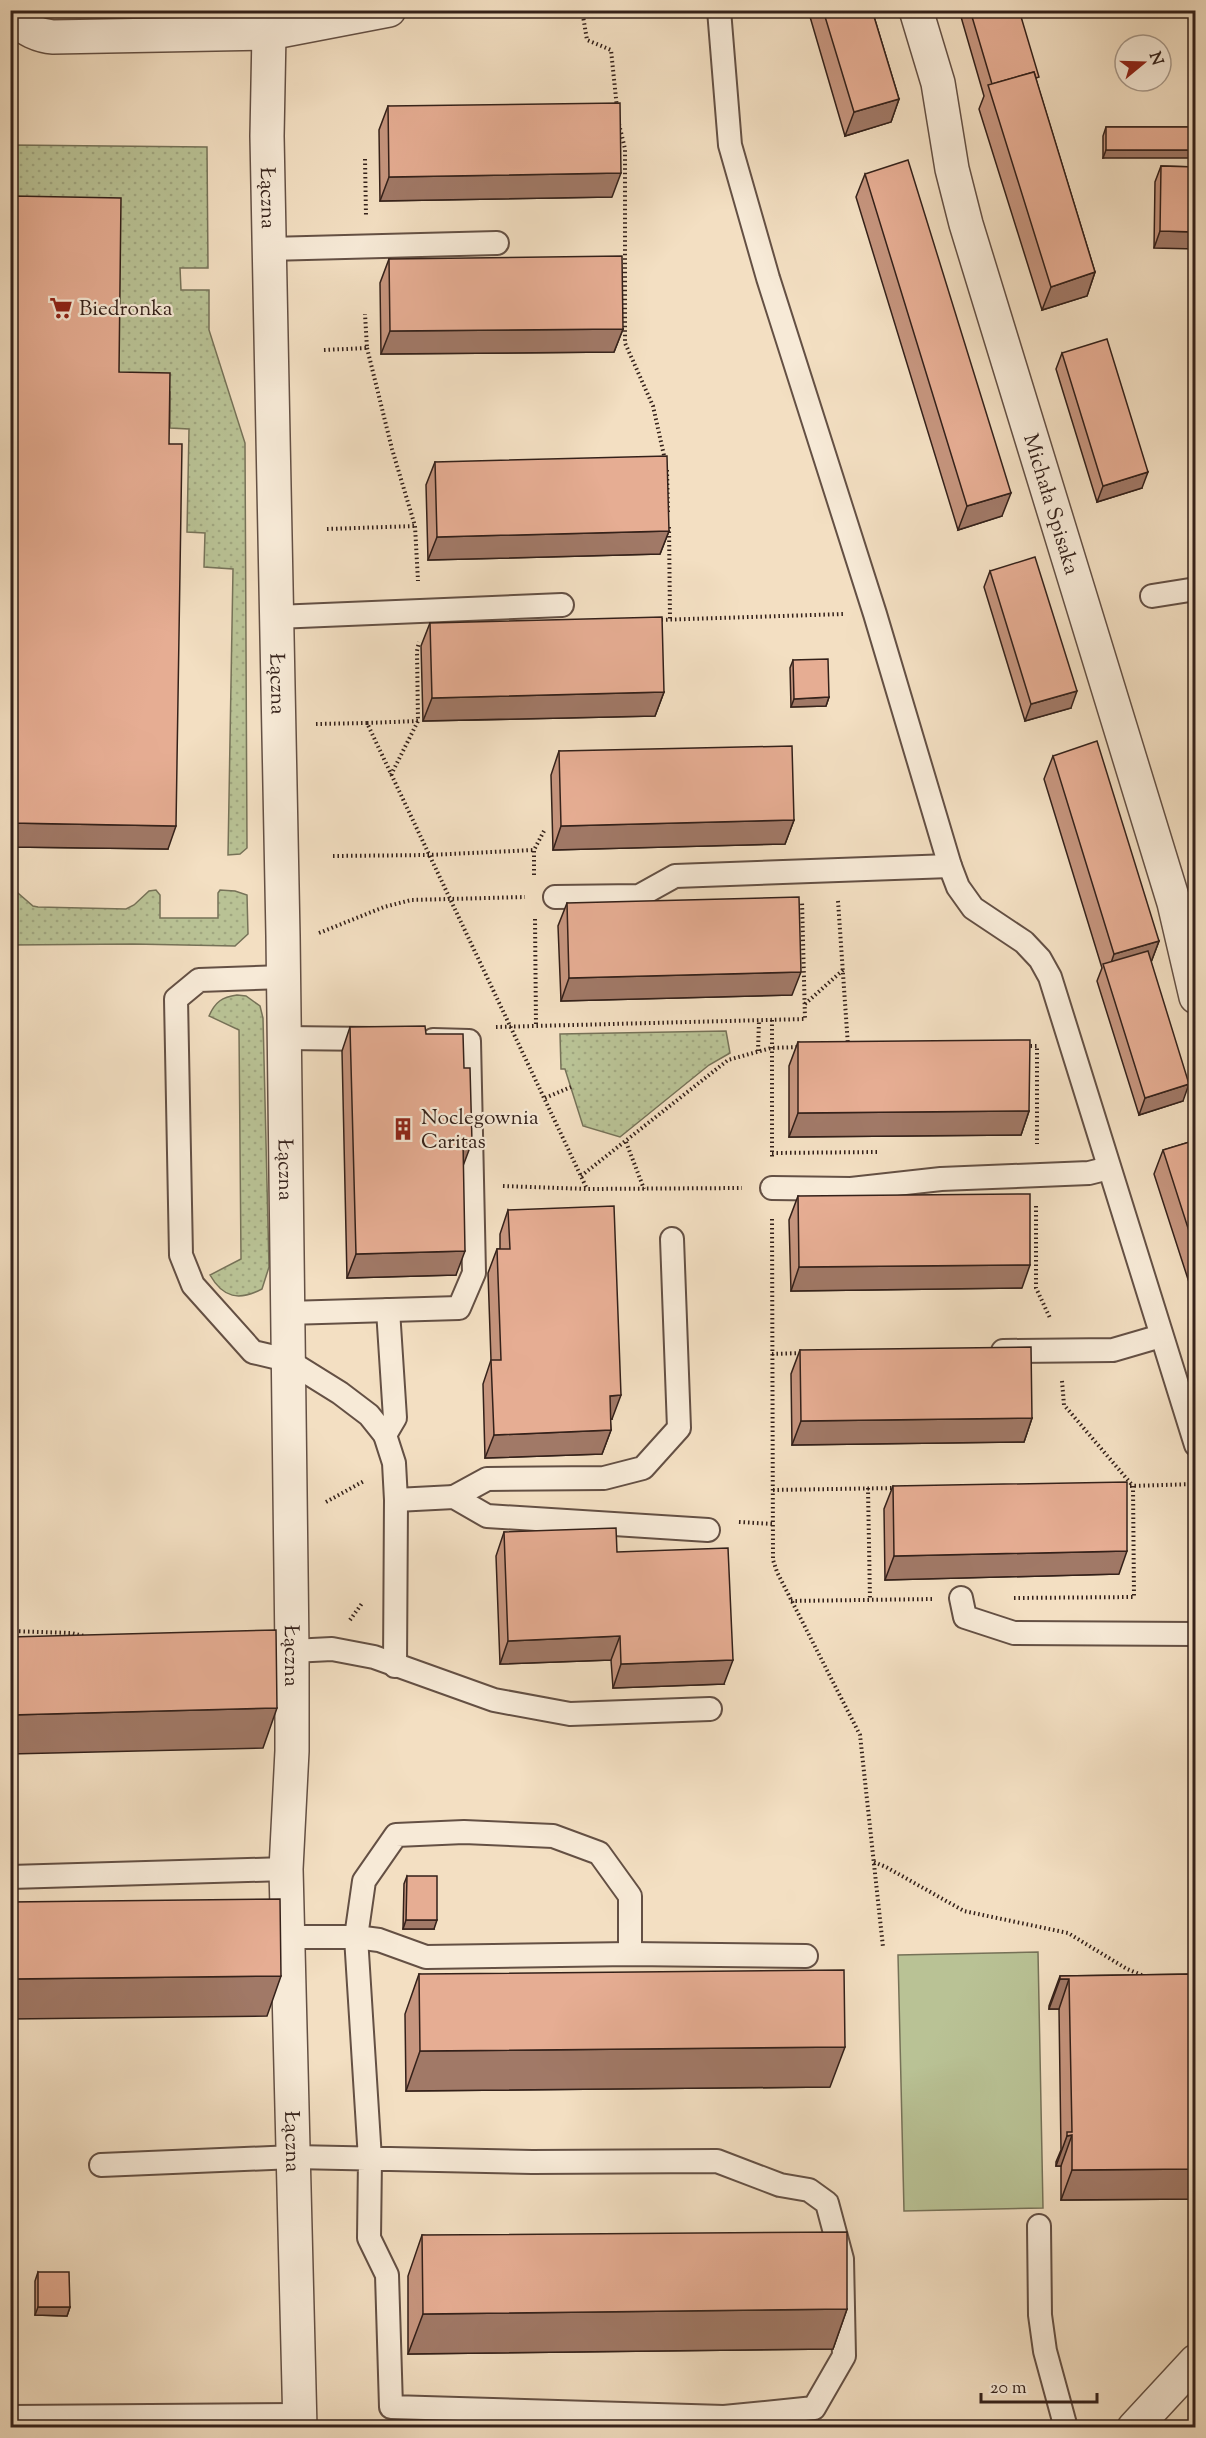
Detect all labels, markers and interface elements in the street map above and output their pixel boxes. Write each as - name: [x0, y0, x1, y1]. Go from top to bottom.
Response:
- north arrow: [1113, 33, 1173, 93]
- text: N: [1142, 49, 1168, 69]
- street label: Łączna: [251, 167, 282, 229]
- supermarket icon: Biedronka: [48, 295, 74, 321]
- place label: Biedronka: [79, 295, 173, 325]
- street label: Michała Spisaka: [1014, 430, 1086, 579]
- street label: Łączna: [260, 653, 292, 715]
- place label: Noclegownia Caritas: [421, 1104, 539, 1158]
- building icon: Noclegownia Caritas: [390, 1116, 416, 1142]
- street label: Łączna: [269, 1139, 299, 1201]
- street label: Łączna: [275, 1625, 305, 1687]
- street label: Łączna: [275, 2110, 307, 2173]
- scale bar: [981, 2366, 1096, 2404]
- text: 20 m: [990, 2376, 1027, 2402]

